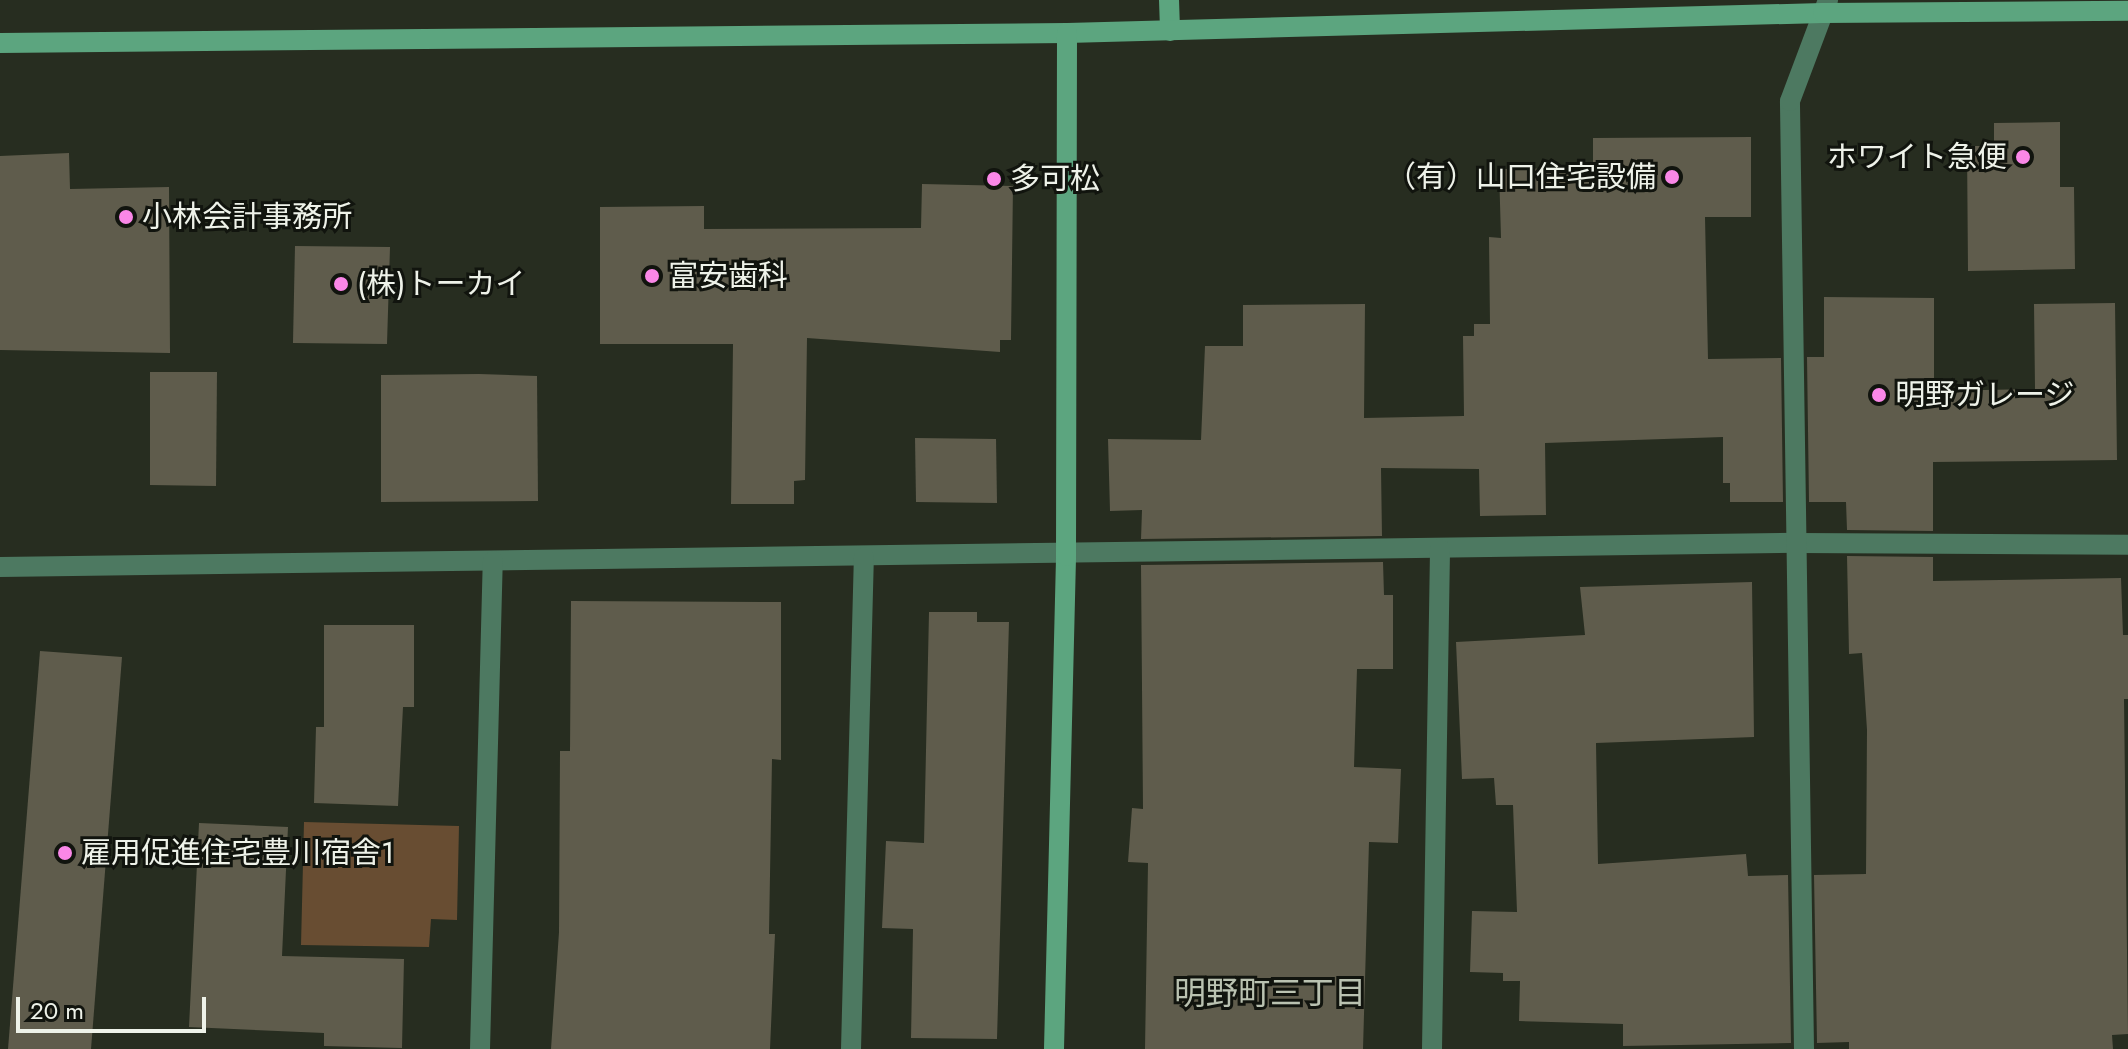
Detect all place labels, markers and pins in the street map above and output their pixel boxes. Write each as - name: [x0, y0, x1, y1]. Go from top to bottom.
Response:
- place label: ホワイト急便: [1827, 139, 2007, 175]
- marker: ホワイト急便: [2014, 148, 2032, 166]
- place label: （有）山口住宅設備: [1386, 159, 1656, 195]
- place label: 多可松: [1010, 161, 1100, 197]
- marker: （有）山口住宅設備: [1663, 168, 1681, 186]
- marker: 多可松: [985, 170, 1003, 188]
- place label: 小林会計事務所: [142, 199, 352, 235]
- marker: 小林会計事務所: [117, 208, 135, 226]
- place label: 富安歯科: [668, 258, 788, 294]
- place label: (株)トーカイ: [357, 266, 526, 302]
- marker: 富安歯科: [643, 267, 661, 285]
- marker: (株)トーカイ: [332, 275, 350, 293]
- place label: 明野ガレージ: [1895, 377, 2075, 413]
- marker: 明野ガレージ: [1870, 386, 1888, 404]
- place label: 雇用促進住宅豊川宿舎1: [81, 835, 394, 871]
- marker: 雇用促進住宅豊川宿舎1: [56, 844, 74, 862]

